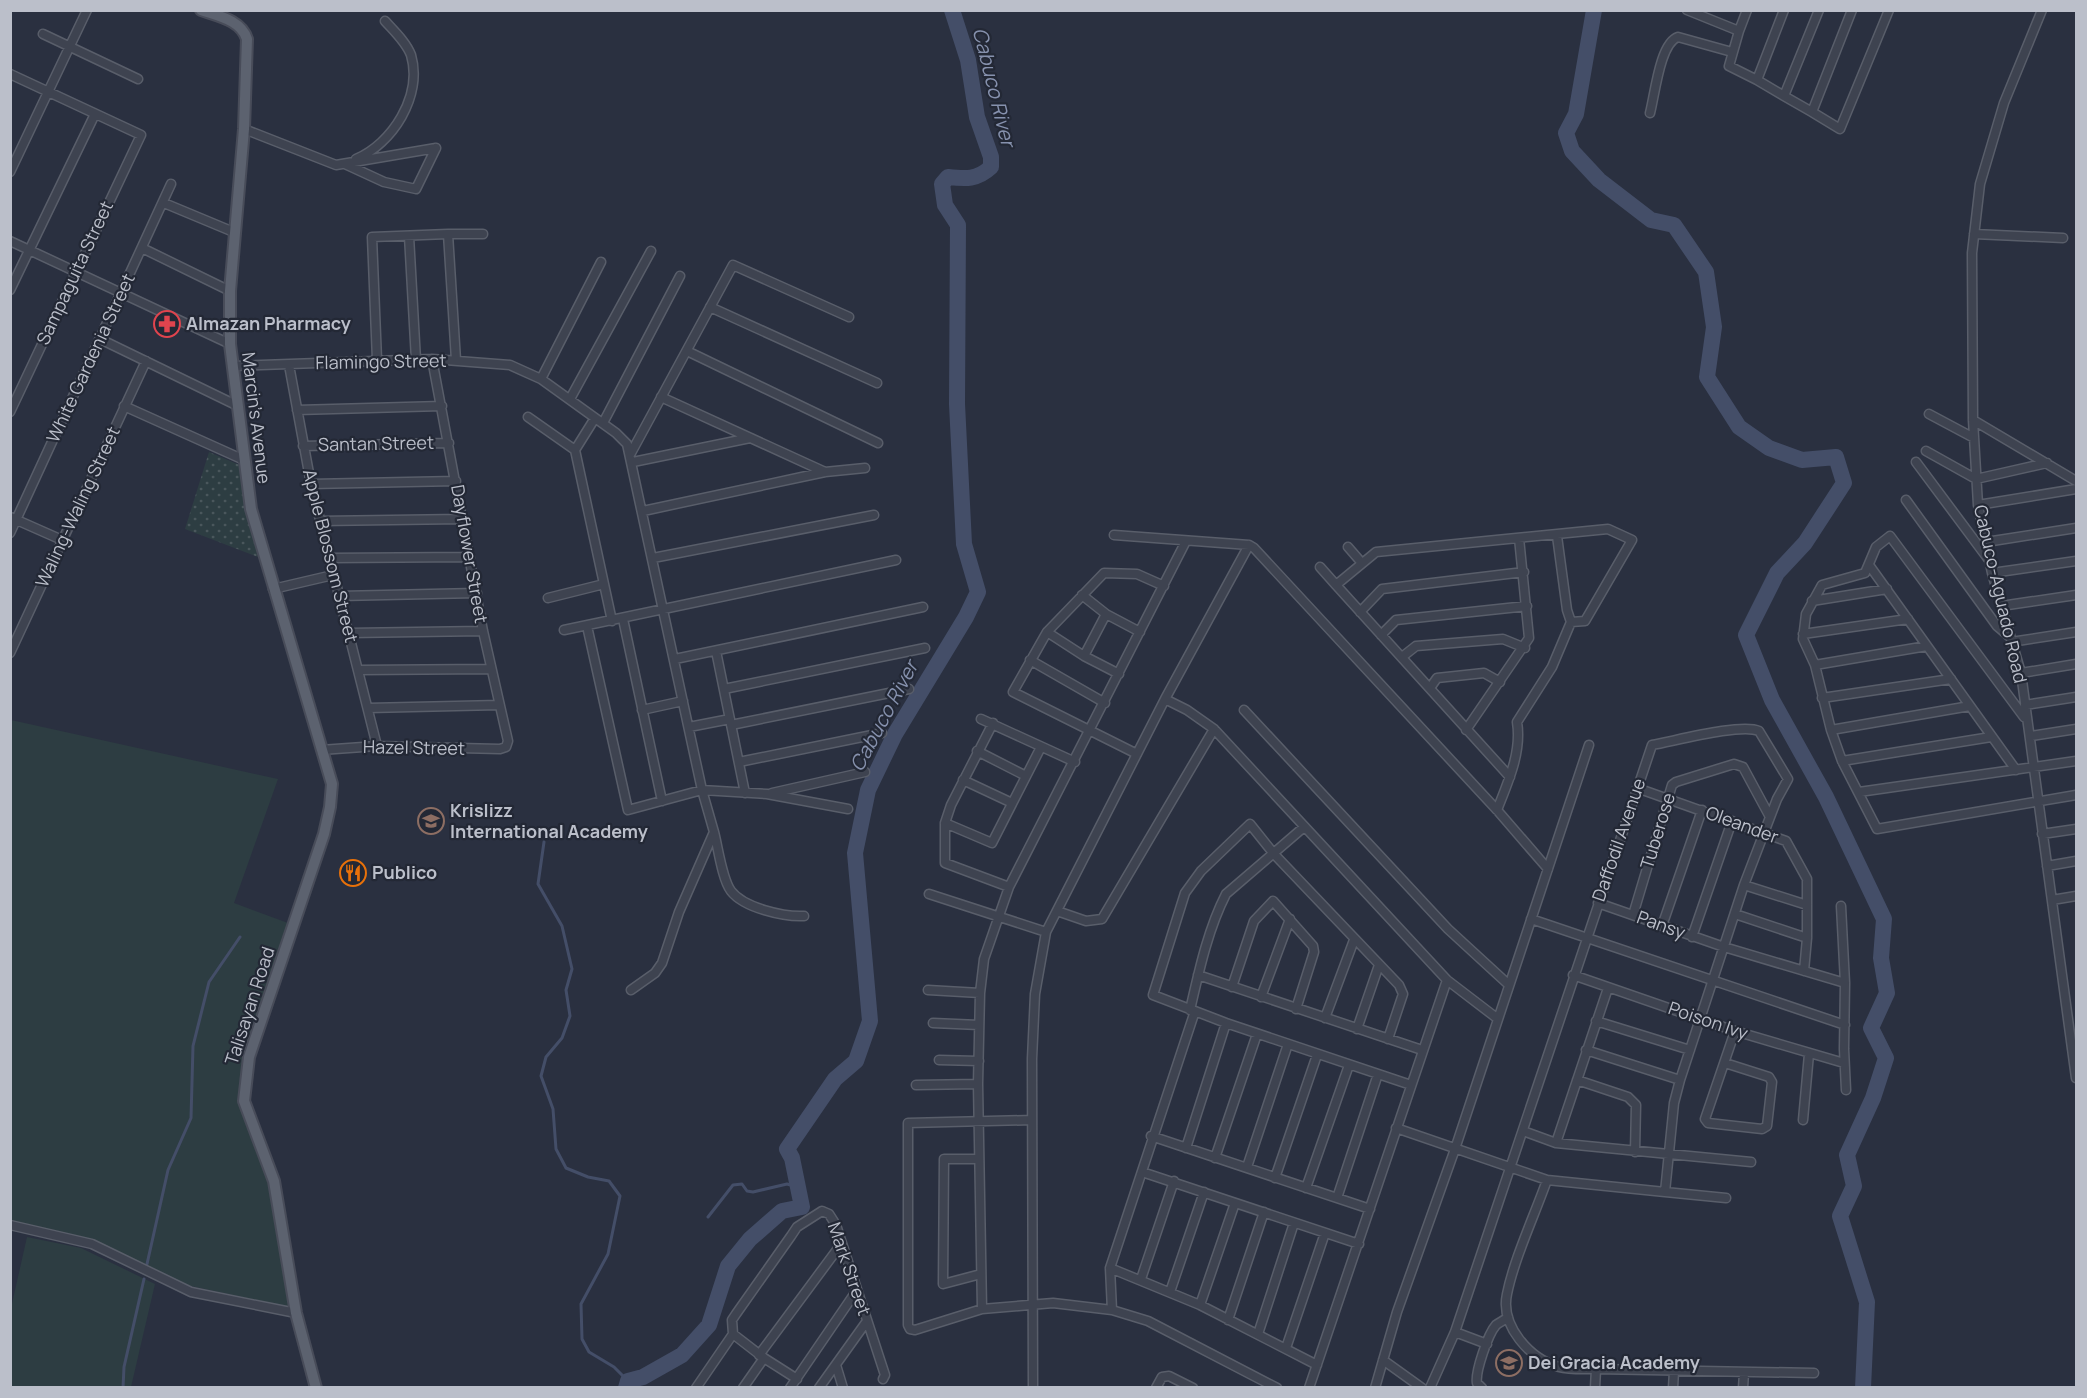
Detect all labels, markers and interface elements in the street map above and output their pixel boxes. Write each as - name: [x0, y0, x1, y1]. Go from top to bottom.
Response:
- water label: Cabuco River: [967, 25, 1023, 152]
- street label: Sampaguita Street: [30, 197, 118, 348]
- street label: White Gardenia Street: [40, 269, 140, 446]
- pharmacy icon: Almazan Pharmacy: [152, 309, 182, 339]
- place label: Almazan Pharmacy: [186, 311, 351, 335]
- street label: Flamingo Street: [315, 348, 447, 374]
- street label: Marcin's Avenue: [237, 351, 277, 485]
- street label: Waling-Waling Street: [29, 422, 125, 591]
- street label: Santan Street: [318, 430, 434, 456]
- street label: Apple Blossom Street: [298, 466, 364, 645]
- street label: Dayflower Street: [446, 483, 494, 625]
- street label: Cabuco-Aguado Road: [1969, 502, 2033, 685]
- water label: Cabuco River: [843, 653, 925, 776]
- street label: Hazel Street: [363, 734, 465, 760]
- street label: Daffodil Avenue: [1586, 775, 1650, 904]
- street label: Tuberose: [1634, 790, 1680, 872]
- place label: Krislizz International Academy: [450, 798, 648, 843]
- street label: Oleander: [1703, 800, 1783, 848]
- school or university icon: Krislizz International Academy: [416, 806, 446, 836]
- restaurant icon: Publico: [338, 858, 368, 888]
- place label: Publico: [372, 860, 437, 884]
- street label: Pansy: [1634, 904, 1689, 944]
- street label: Talisayan Road: [219, 944, 279, 1068]
- street label: Poison Ivy: [1665, 995, 1752, 1045]
- street label: Mark Street: [823, 1219, 877, 1318]
- school or university icon: Dei Gracia Academy: [1494, 1348, 1524, 1378]
- place label: Dei Gracia Academy: [1528, 1350, 1700, 1374]

